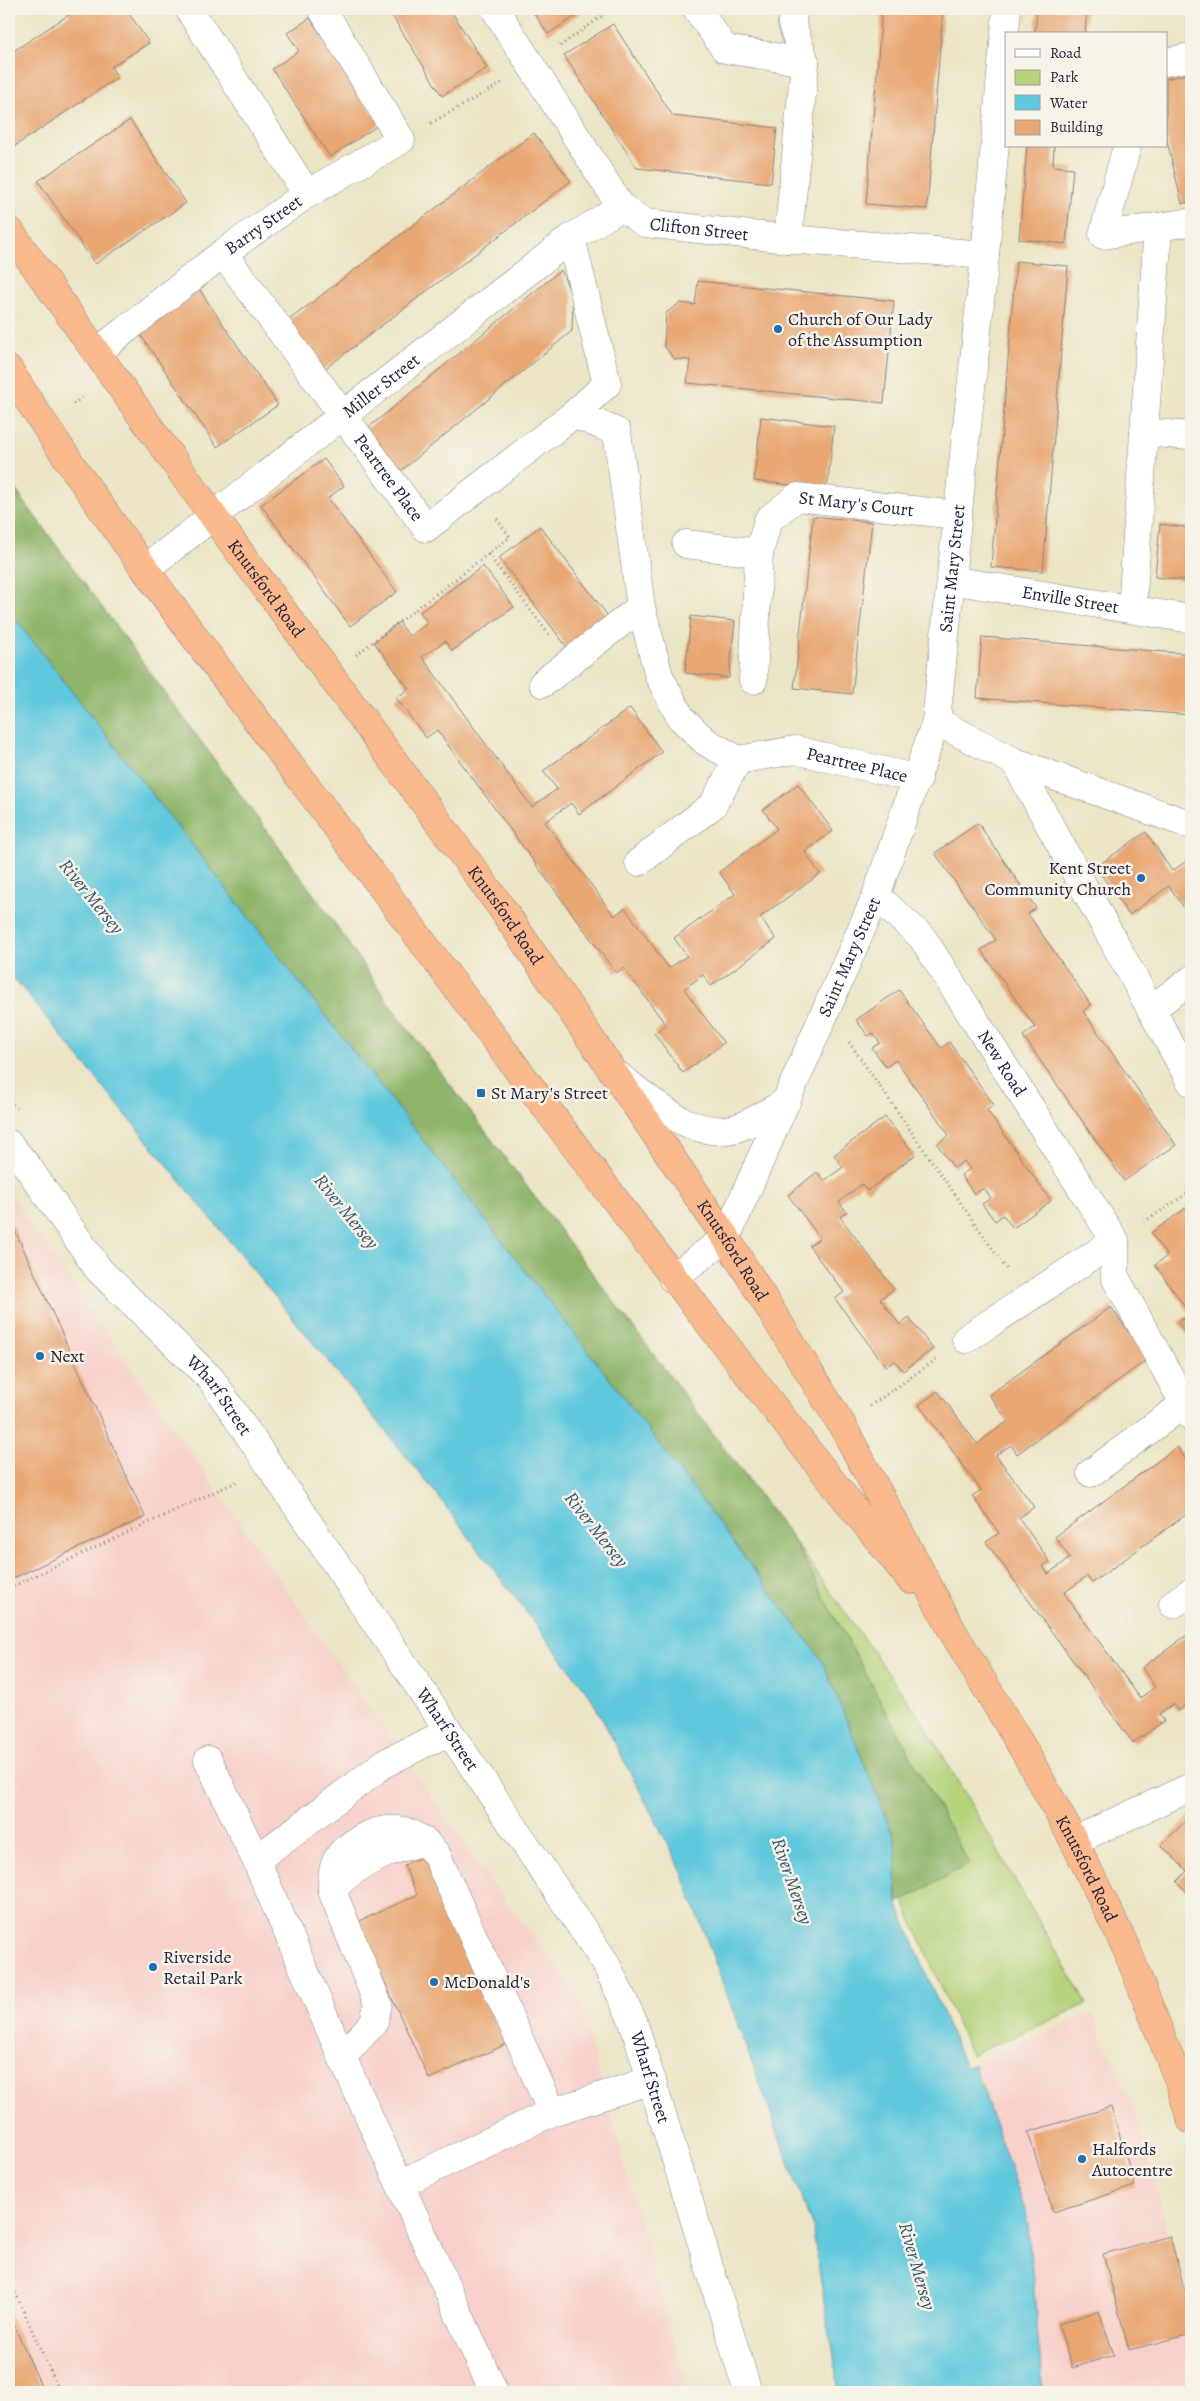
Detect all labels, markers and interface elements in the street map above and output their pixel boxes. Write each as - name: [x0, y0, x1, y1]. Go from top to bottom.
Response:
- legend: [1005, 32, 1168, 148]
- text: Road: [1050, 43, 1082, 63]
- text: Park: [1050, 67, 1079, 87]
- text: Water: [1049, 93, 1087, 113]
- text: Building: [1050, 117, 1103, 137]
- street label: Barry Street: [220, 189, 307, 260]
- street label: Clifton Street: [648, 212, 750, 247]
- place label: Church of Our Lady of the Assumption: [788, 307, 933, 352]
- marker: Church of Our Lady of the Assumption: [772, 323, 784, 335]
- street label: Miller Street: [337, 348, 425, 423]
- street label: Peartree Place: [348, 429, 429, 526]
- street label: St Mary's Court: [798, 485, 915, 522]
- street label: Saint Mary Street: [933, 503, 971, 634]
- street label: Knutsford Road: [222, 534, 311, 642]
- street label: Enville Street: [1020, 580, 1121, 619]
- street label: Peartree Place: [804, 741, 910, 788]
- water label: River Mersey: [53, 853, 130, 940]
- place label: Kent Street Community Church: [984, 856, 1131, 901]
- street label: Knutsford Road: [462, 860, 549, 970]
- marker: Kent Street Community Church: [1135, 872, 1147, 884]
- street label: Saint Mary Street: [812, 893, 886, 1021]
- street label: New Road: [972, 1025, 1032, 1101]
- place label: St Mary's Street: [491, 1081, 608, 1105]
- marker: St Mary's Street: [475, 1087, 487, 1099]
- water label: River Mersey: [308, 1168, 385, 1255]
- street label: Knutsford Road: [691, 1195, 774, 1306]
- place label: Next: [50, 1344, 85, 1368]
- street label: Wharf Street: [180, 1349, 258, 1440]
- marker: Next: [34, 1350, 46, 1362]
- water label: River Mersey: [558, 1486, 635, 1574]
- street label: Wharf Street: [411, 1682, 484, 1776]
- street label: Knutsford Road: [1050, 1811, 1124, 1926]
- water label: River Mersey: [765, 1834, 819, 1929]
- place label: Riverside Retail Park: [163, 1945, 243, 1990]
- marker: Riverside Retail Park: [147, 1961, 159, 1973]
- place label: McDonald's: [444, 1970, 530, 1994]
- marker: McDonald's: [428, 1976, 440, 1988]
- street label: Wharf Street: [625, 2027, 676, 2126]
- place label: Halfords Autocentre: [1091, 2137, 1173, 2182]
- marker: Halfords Autocentre: [1076, 2153, 1088, 2165]
- water label: River Mersey: [892, 2219, 942, 2314]

